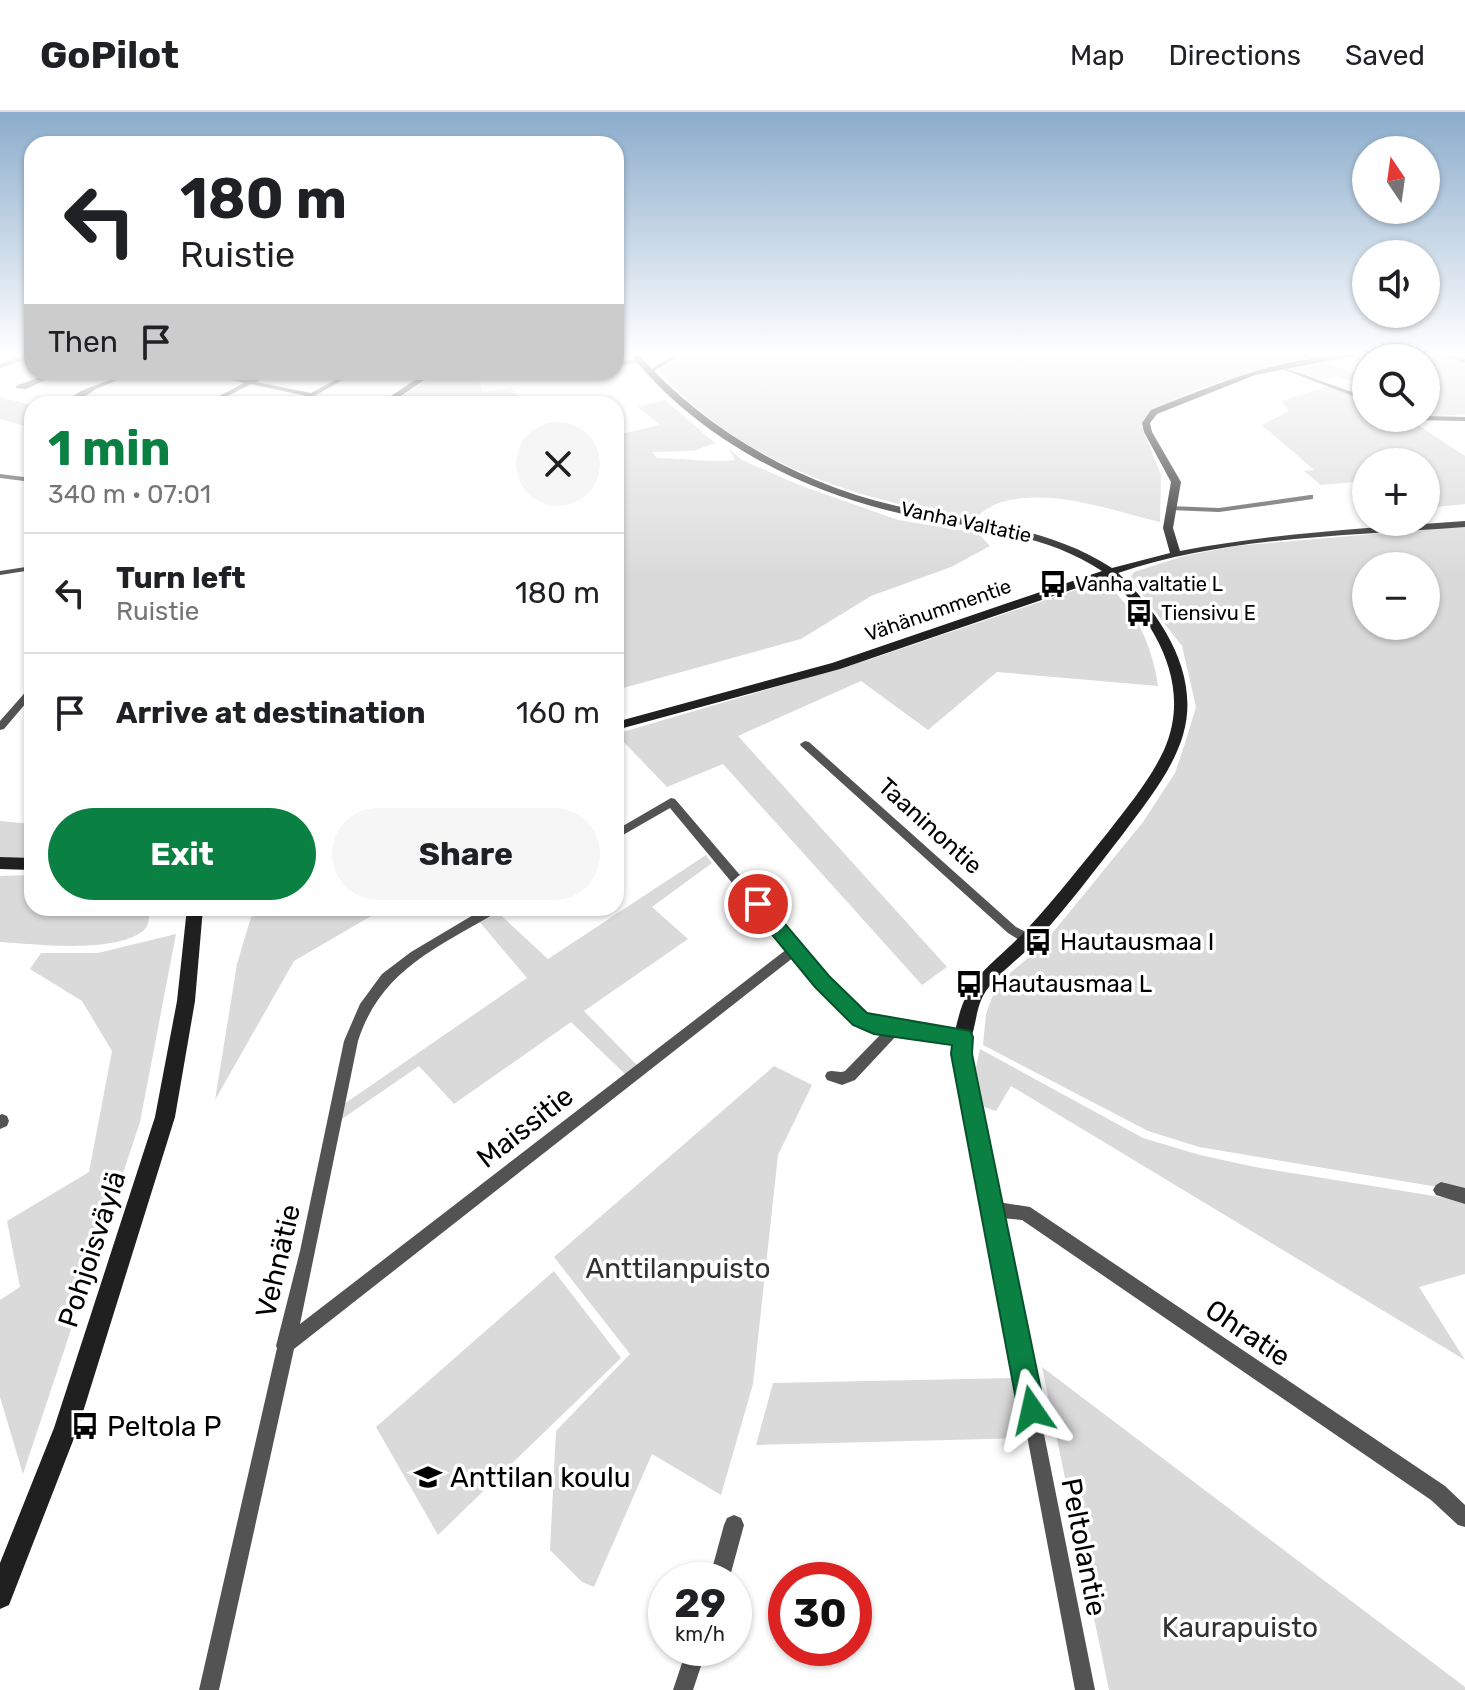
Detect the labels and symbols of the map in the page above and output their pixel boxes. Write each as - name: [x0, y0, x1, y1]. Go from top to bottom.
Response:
- north arrow: [1352, 136, 1440, 224]
- street label: Vanha Valtatie: [898, 496, 1034, 548]
- bus stop icon: Vanha valtatie L: [1038, 569, 1068, 599]
- place label: Vanha valtatie L: [1075, 572, 1223, 596]
- street label: Vähänummentie: [862, 574, 1014, 646]
- bus stop icon: Tiensivu E: [1124, 598, 1154, 628]
- place label: Tiensivu E: [1161, 601, 1256, 625]
- street label: Taaninontie: [872, 772, 988, 880]
- pin: [724, 870, 792, 938]
- bus stop icon: Hautausmaa I: [1023, 927, 1053, 957]
- place label: Hautausmaa I: [1060, 928, 1214, 956]
- bus stop icon: Hautausmaa L: [954, 969, 984, 999]
- place label: Hautausmaa L: [991, 970, 1153, 998]
- street label: Maissitie: [470, 1079, 580, 1175]
- street label: Pohjoisväylä: [51, 1167, 133, 1331]
- street label: Vehnätie: [249, 1201, 307, 1321]
- park label: Anttilanpuisto: [585, 1252, 771, 1285]
- street label: Ohratie: [1199, 1293, 1297, 1373]
- position arrow: [990, 1368, 1074, 1452]
- place label: Peltola P: [107, 1410, 221, 1443]
- bus stop icon: Peltola P: [70, 1411, 100, 1441]
- place label: Anttilan koulu: [450, 1461, 631, 1494]
- school or university icon: Anttilan koulu: [413, 1462, 443, 1492]
- street label: Peltolantie: [1054, 1475, 1114, 1619]
- speed limit sign: 30: [768, 1562, 872, 1666]
- park label: Kaurapuisto: [1162, 1611, 1318, 1644]

